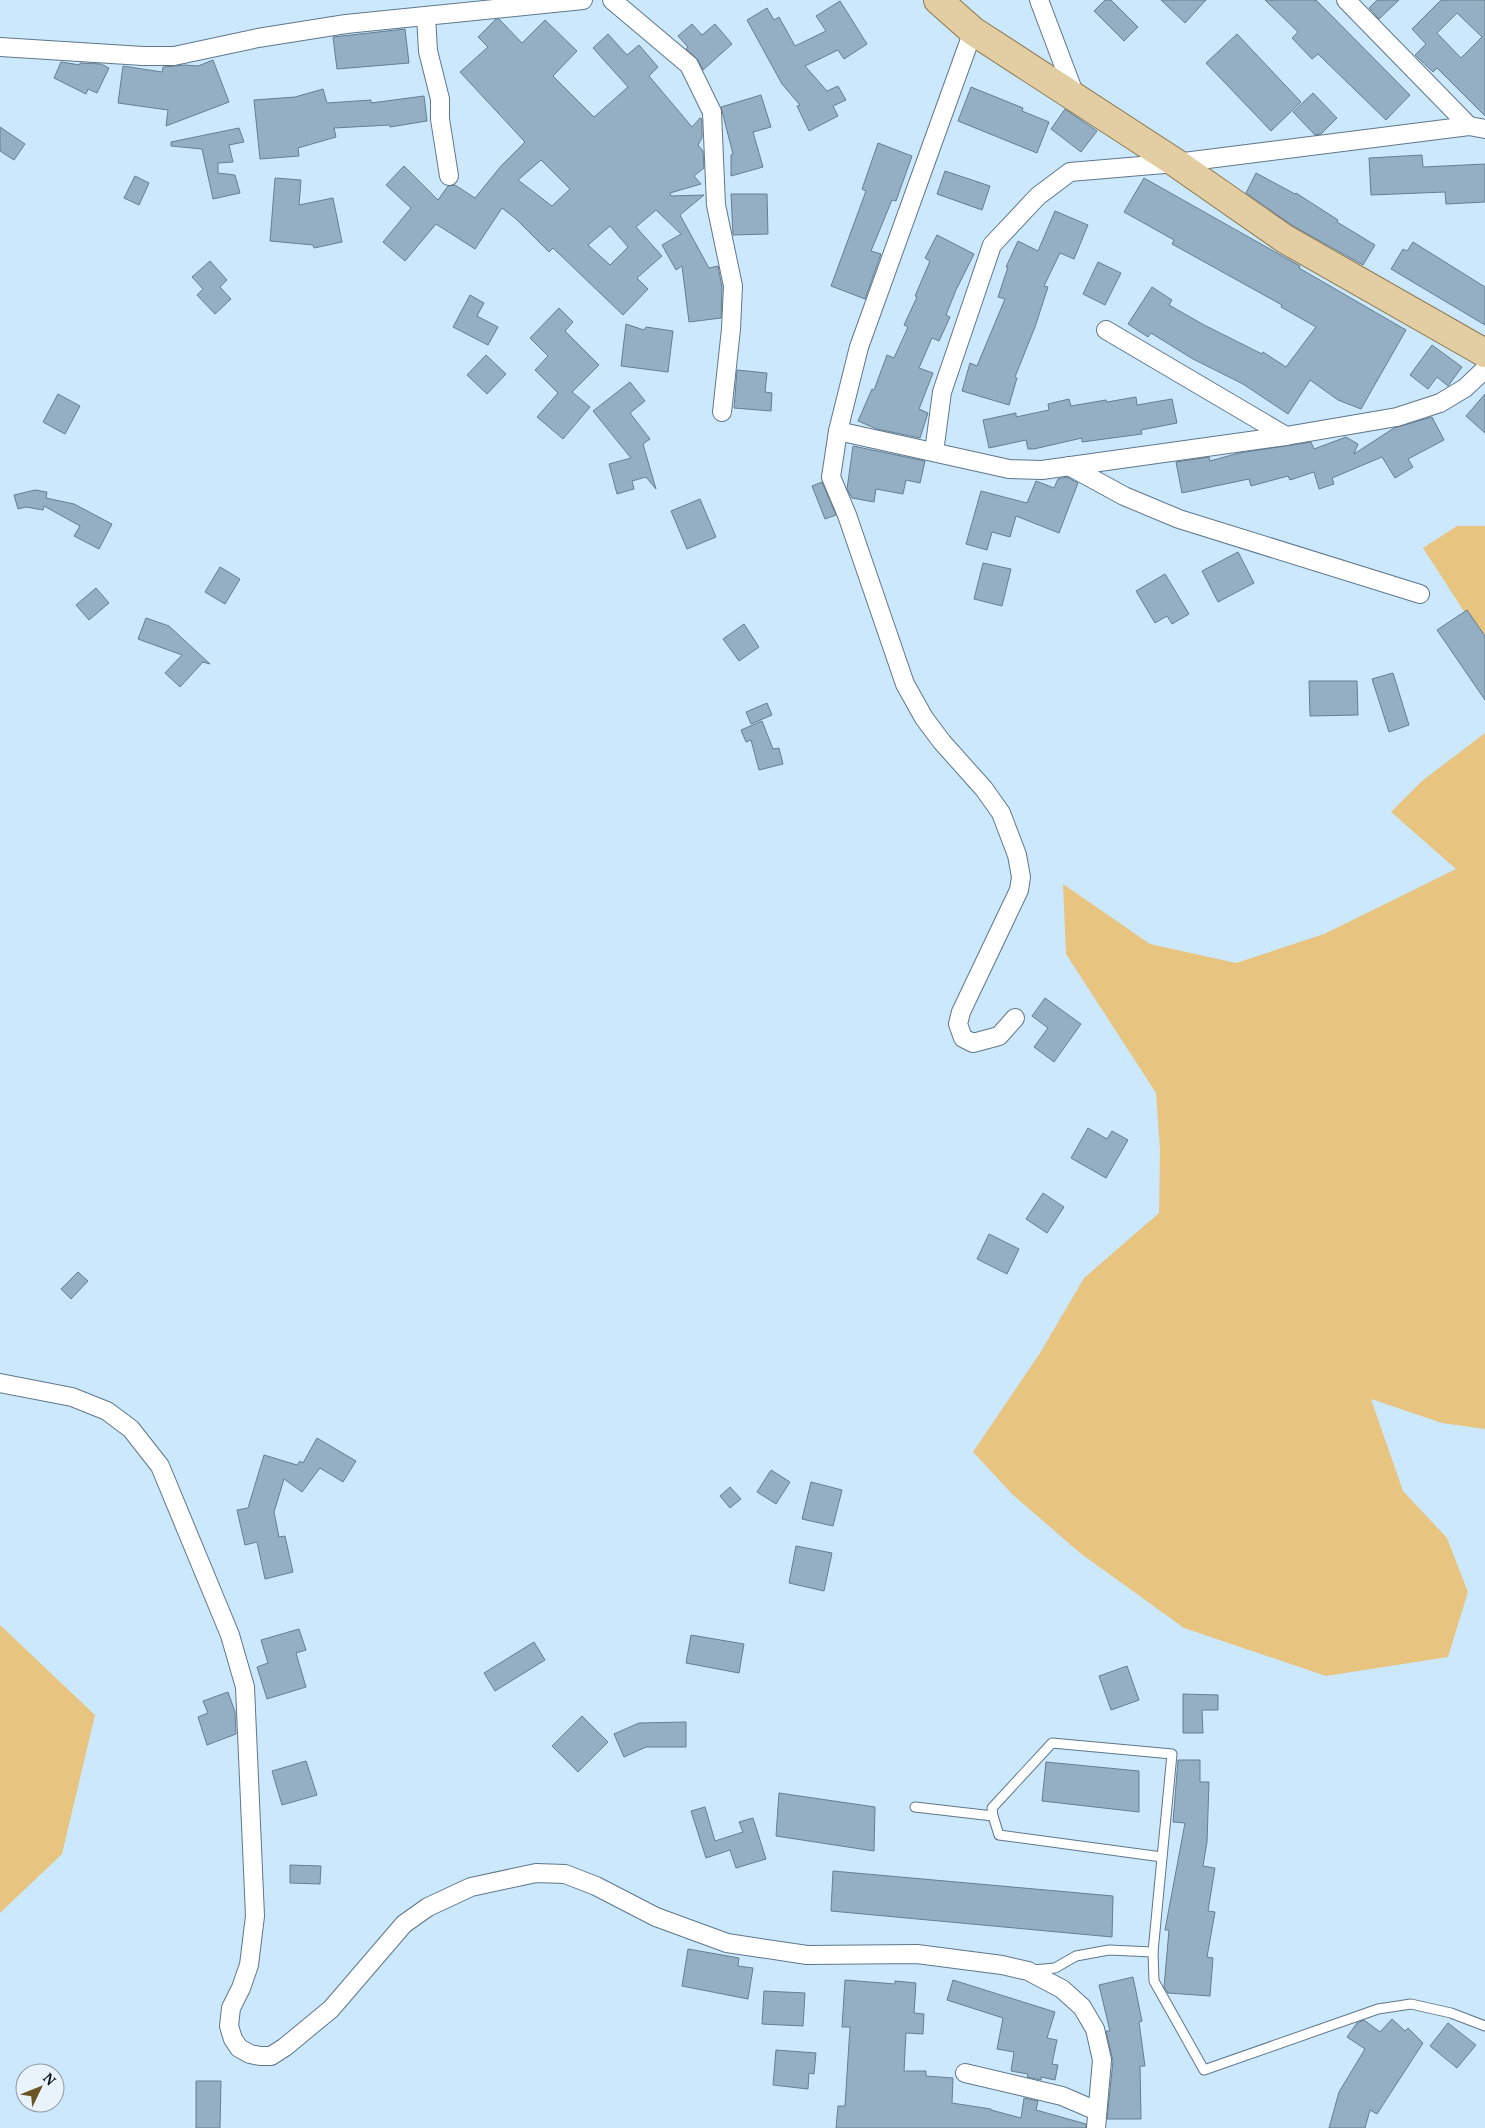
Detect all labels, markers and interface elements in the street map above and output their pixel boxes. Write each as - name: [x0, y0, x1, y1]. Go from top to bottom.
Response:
- north arrow: [15, 2063, 65, 2113]
- text: N: [39, 2068, 61, 2089]

